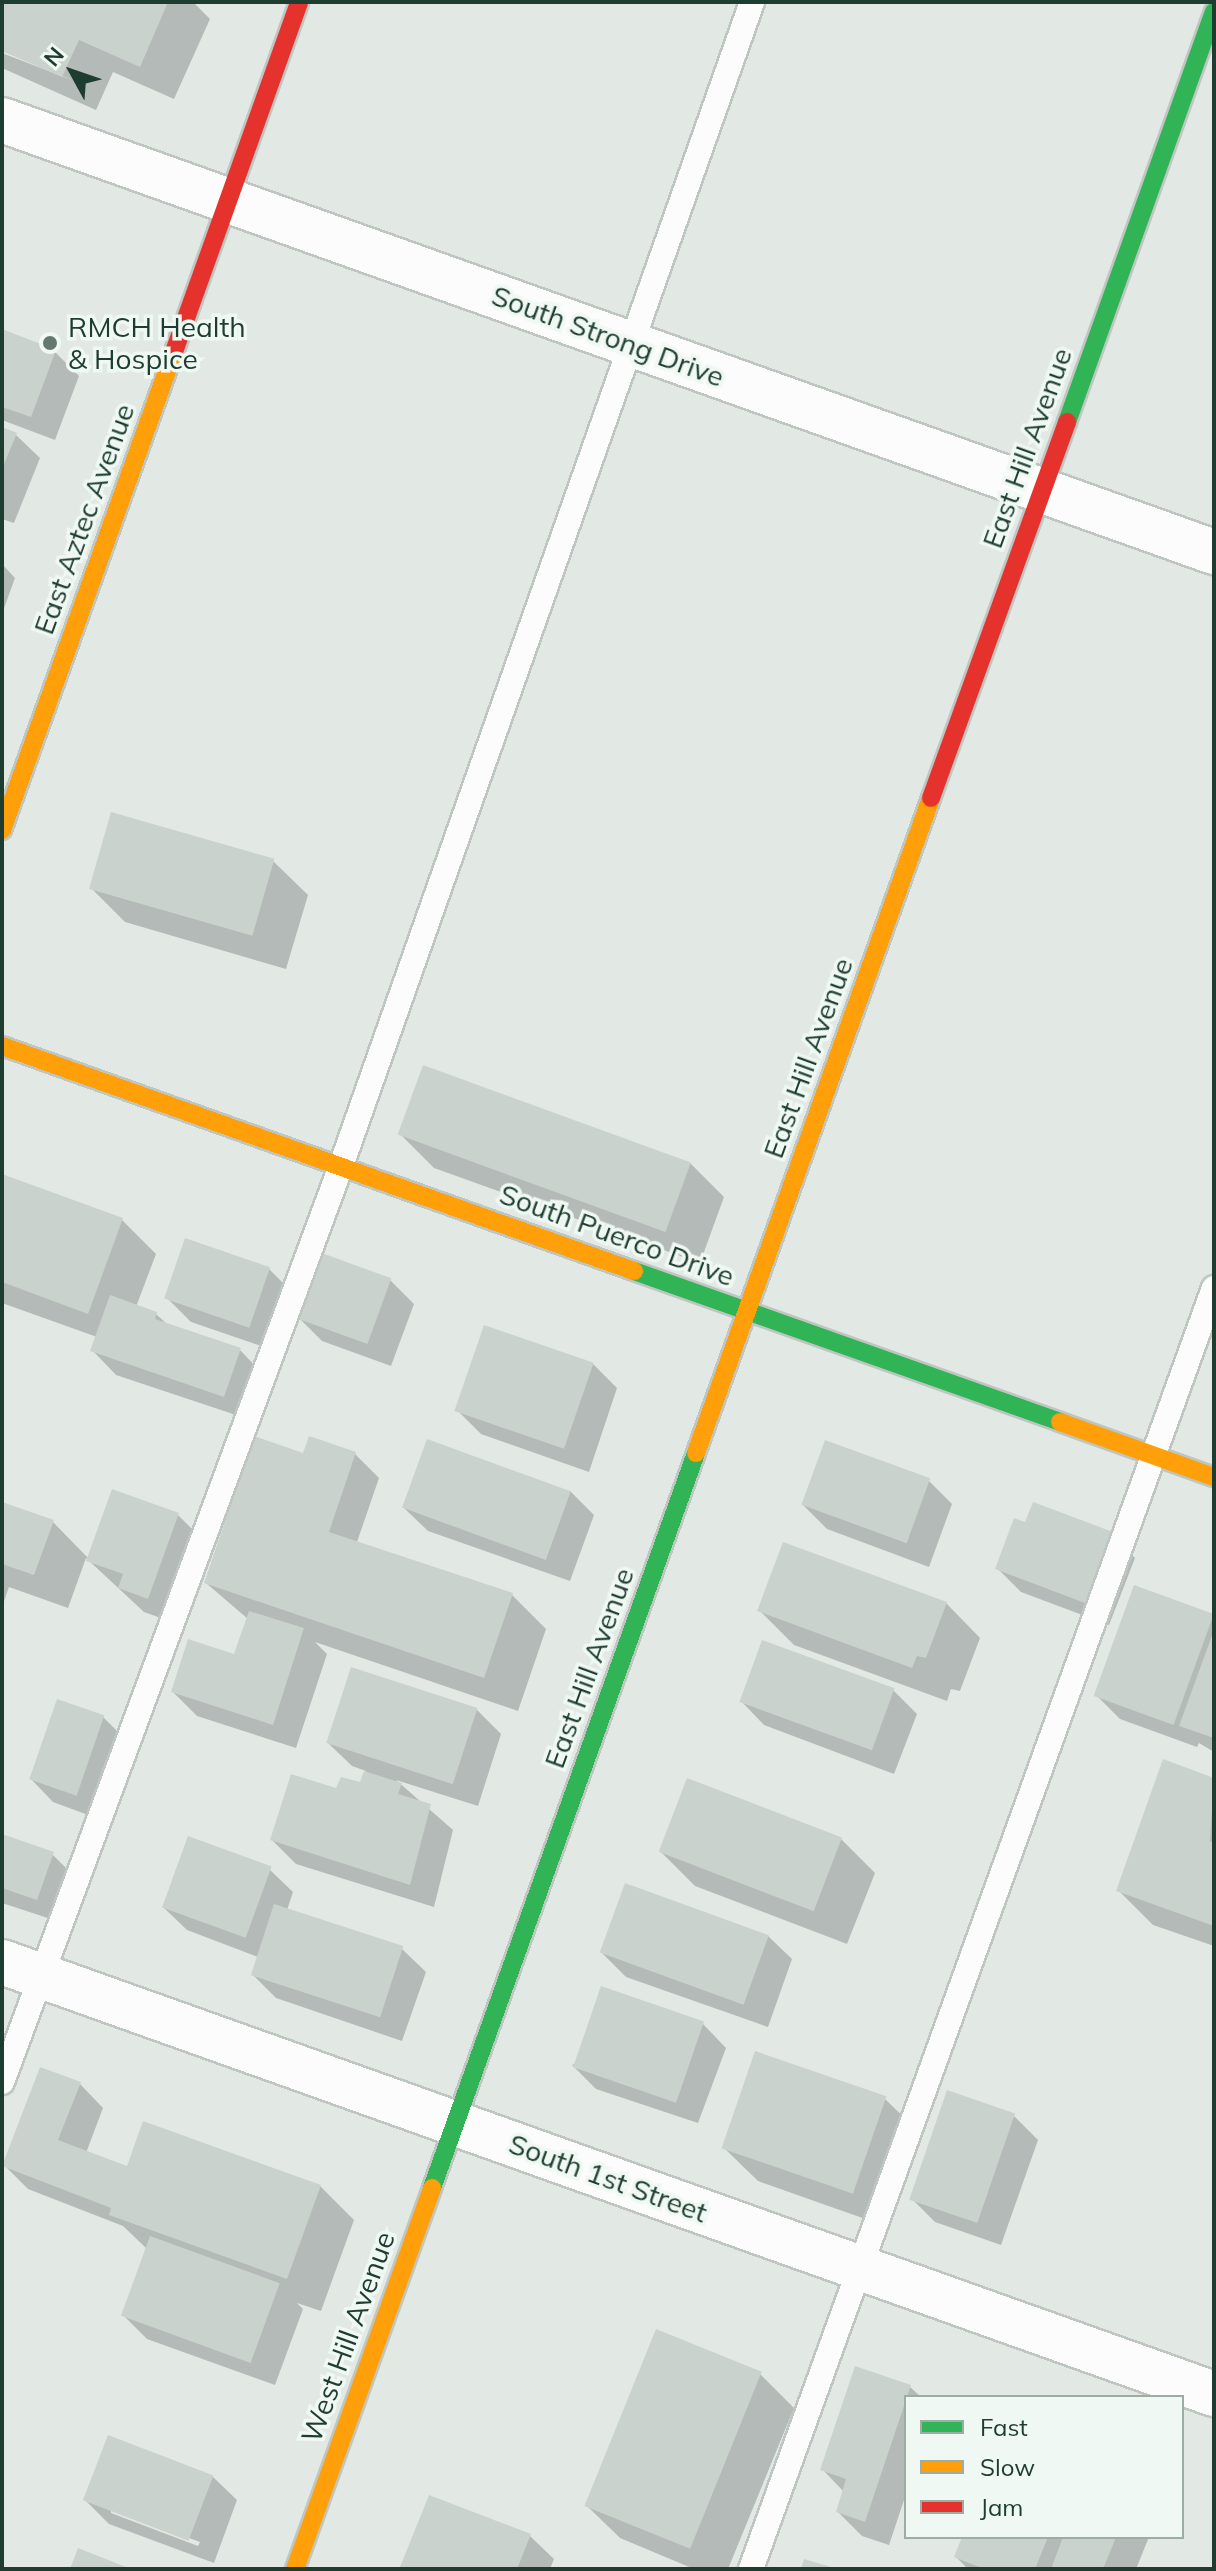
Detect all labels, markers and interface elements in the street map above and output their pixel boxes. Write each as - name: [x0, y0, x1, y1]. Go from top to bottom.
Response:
- north arrow: [32, 32, 112, 112]
- text: N: [38, 41, 70, 72]
- street label: South Strong Drive: [487, 278, 729, 394]
- place label: RMCH Health & Hospice: [68, 310, 246, 376]
- marker: RMCH Health & Hospice: [39, 332, 61, 354]
- street label: East Hill Avenue: [975, 343, 1079, 553]
- street label: East Aztec Avenue: [27, 399, 141, 639]
- street label: East Hill Avenue: [756, 953, 860, 1163]
- street label: South Puerco Drive: [495, 1177, 739, 1293]
- street label: East Hill Avenue: [537, 1563, 641, 1773]
- street label: South 1st Street: [504, 2127, 712, 2229]
- street label: West Hill Avenue: [294, 2227, 402, 2447]
- legend: [904, 2395, 1184, 2539]
- text: Fast: [980, 2412, 1028, 2442]
- text: Slow: [980, 2452, 1035, 2482]
- text: Jam: [980, 2492, 1023, 2522]

